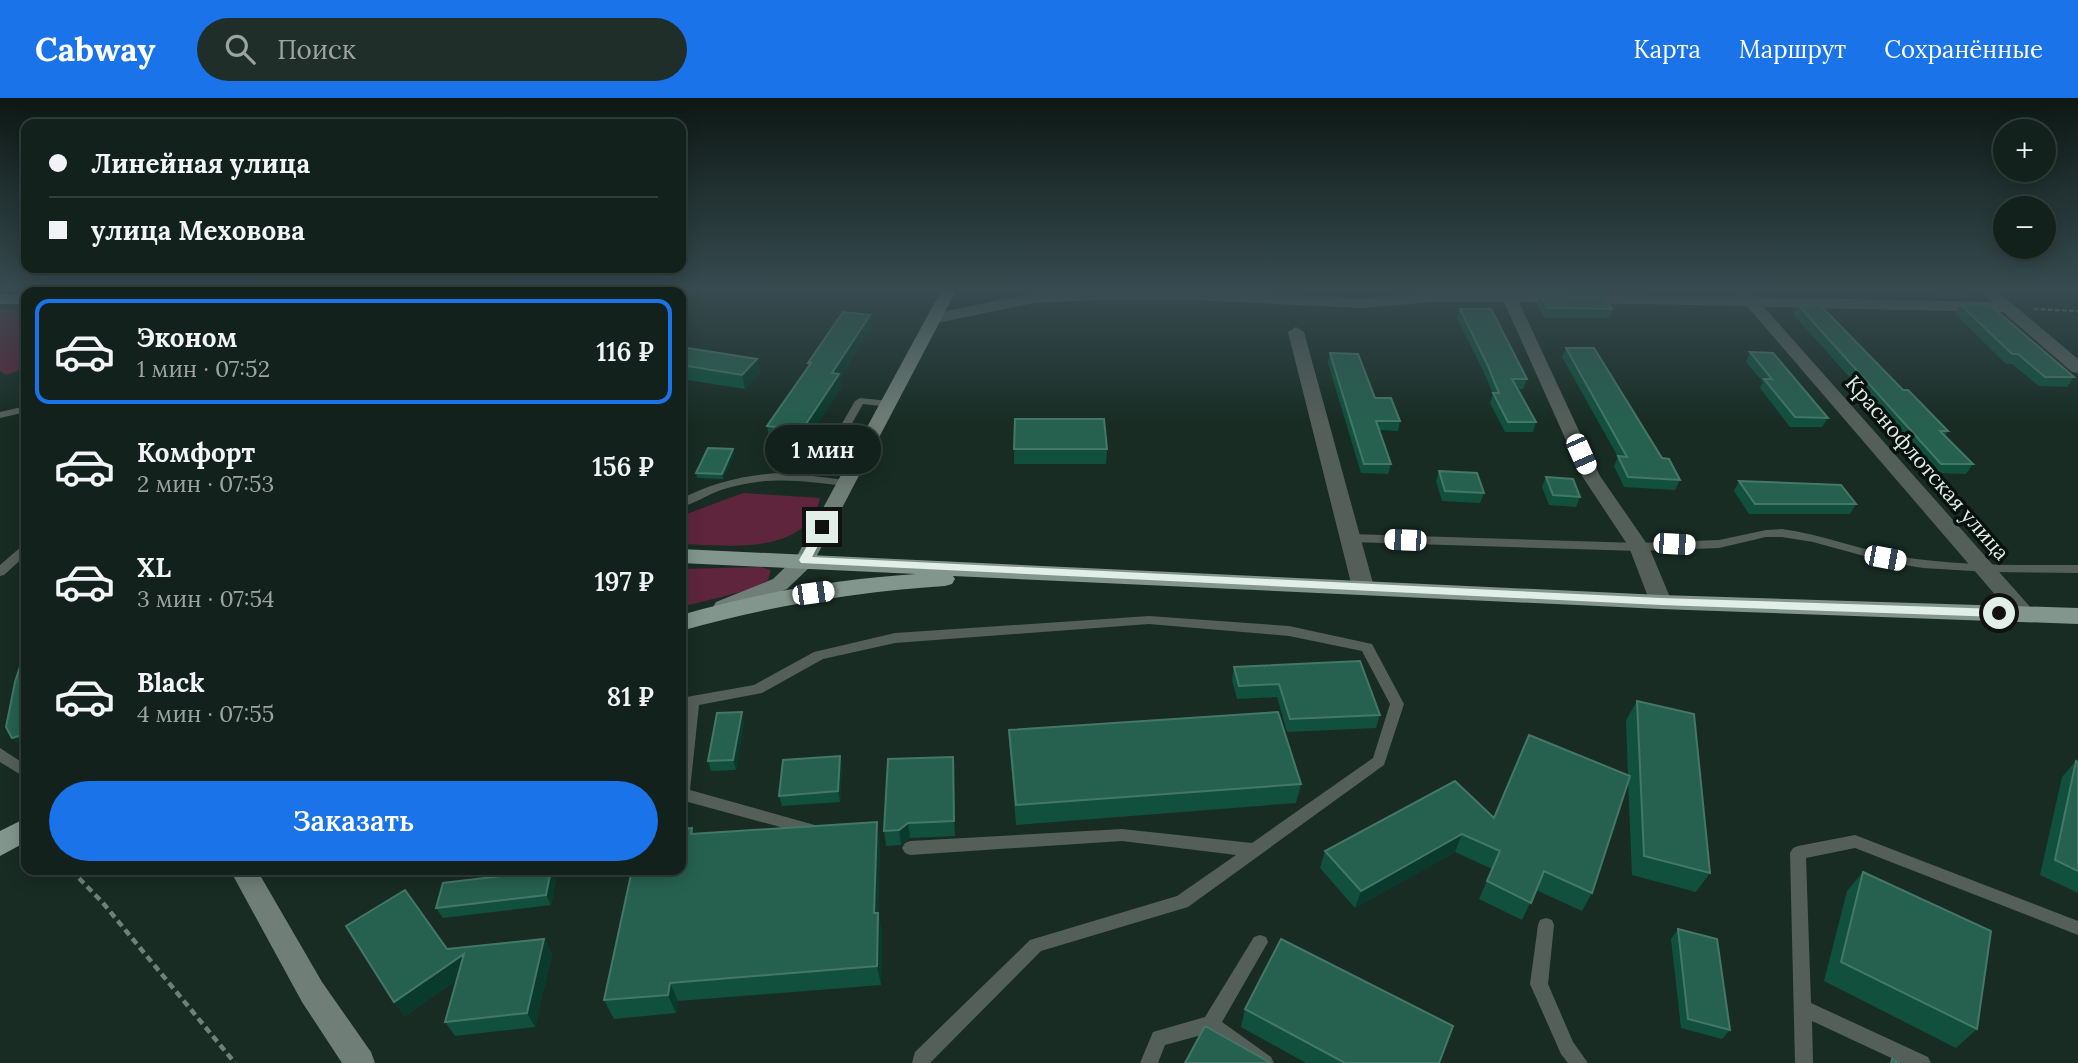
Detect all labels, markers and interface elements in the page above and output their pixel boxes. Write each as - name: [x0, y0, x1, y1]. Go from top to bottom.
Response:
- search box: [197, 18, 687, 81]
- text: Cabway: [35, 28, 155, 70]
- icon: search: [221, 30, 259, 68]
- text: Поиск: [277, 33, 356, 66]
- text: Карта: [1633, 34, 1701, 65]
- text: Маршрут: [1739, 34, 1846, 65]
- text: Сохранённые: [1884, 34, 2043, 65]
- map controls: [1993, 119, 2056, 259]
- button: +: [1993, 119, 2056, 182]
- text: Линейная улица: [91, 147, 310, 180]
- button: −: [1993, 196, 2056, 259]
- text: улица Меховова: [91, 214, 305, 247]
- icon: car: [53, 320, 116, 383]
- text: Эконом: [137, 321, 237, 354]
- text: 116 ₽: [596, 335, 654, 368]
- text: 1 мин · 07:52: [137, 354, 270, 383]
- street label: Краснофлотская улица: [1840, 370, 2015, 566]
- callout: 1 мин: [764, 426, 880, 474]
- car: [1563, 431, 1600, 477]
- icon: car: [53, 435, 116, 498]
- text: 1 мин: [792, 435, 854, 464]
- text: Комфорт: [137, 436, 255, 469]
- text: 156 ₽: [592, 450, 654, 483]
- text: 2 мин · 07:53: [137, 469, 274, 498]
- route end: [806, 511, 838, 543]
- car: [1384, 529, 1427, 551]
- car: [1653, 532, 1696, 556]
- car: [1863, 544, 1908, 572]
- icon: car: [53, 550, 116, 613]
- text: XL: [137, 551, 171, 584]
- text: 197 ₽: [594, 565, 654, 598]
- car: [791, 580, 836, 606]
- text: 3 мин · 07:54: [137, 584, 275, 613]
- route start: [1983, 597, 2015, 629]
- icon: car: [53, 665, 116, 728]
- text: Black: [137, 666, 205, 699]
- text: 81 ₽: [607, 680, 654, 713]
- text: 4 мин · 07:55: [137, 699, 274, 728]
- button: Заказать: [49, 781, 658, 861]

